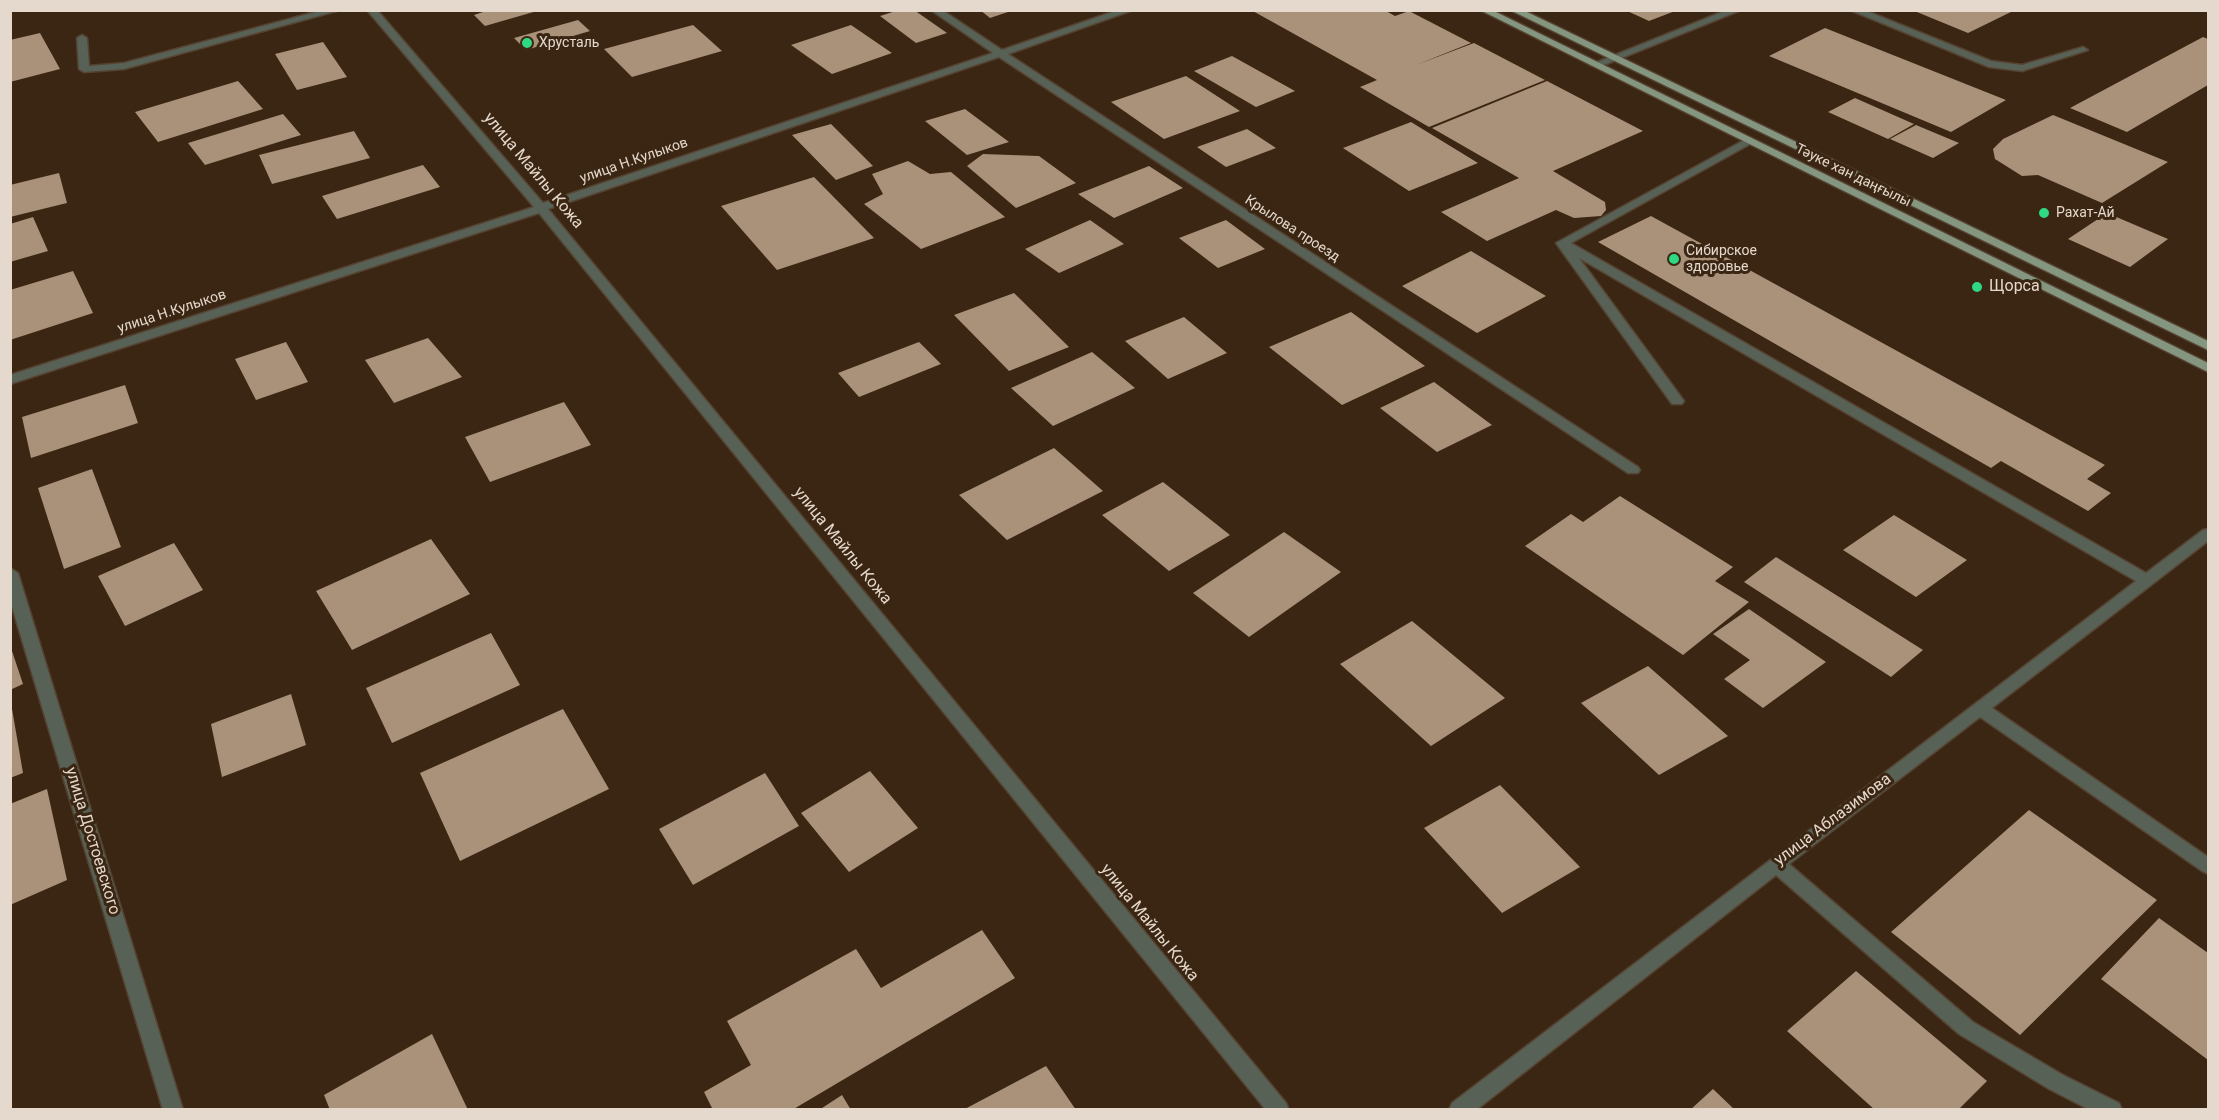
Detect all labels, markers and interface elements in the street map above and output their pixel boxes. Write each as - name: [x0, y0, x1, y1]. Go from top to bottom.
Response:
- place label: Хрусталь: [539, 35, 599, 51]
- marker: Хрусталь: [520, 36, 534, 50]
- street label: улица Майлы Кожа: [479, 109, 587, 233]
- street label: улица Н.Кулыков: [578, 135, 690, 187]
- street label: Тәуке хан даңғылы: [1793, 141, 1913, 211]
- street label: Крылова проезд: [1241, 192, 1343, 266]
- place label: Рахат-Ай: [2056, 205, 2115, 221]
- marker: Рахат-Ай: [2037, 206, 2051, 220]
- place label: Сибирское здоровье: [1686, 243, 1757, 276]
- marker: Сибирское здоровье: [1667, 252, 1681, 266]
- place label: Щорса: [1989, 277, 2040, 297]
- marker: Щорса: [1970, 280, 1984, 294]
- street label: улица Н.Кулыков: [116, 287, 228, 337]
- street label: улица Майлы Кожа: [789, 483, 895, 609]
- street label: улица Достоевского: [60, 765, 124, 917]
- street label: улица Аблазимова: [1771, 770, 1895, 870]
- street label: улица Майлы Кожа: [1096, 860, 1202, 986]

